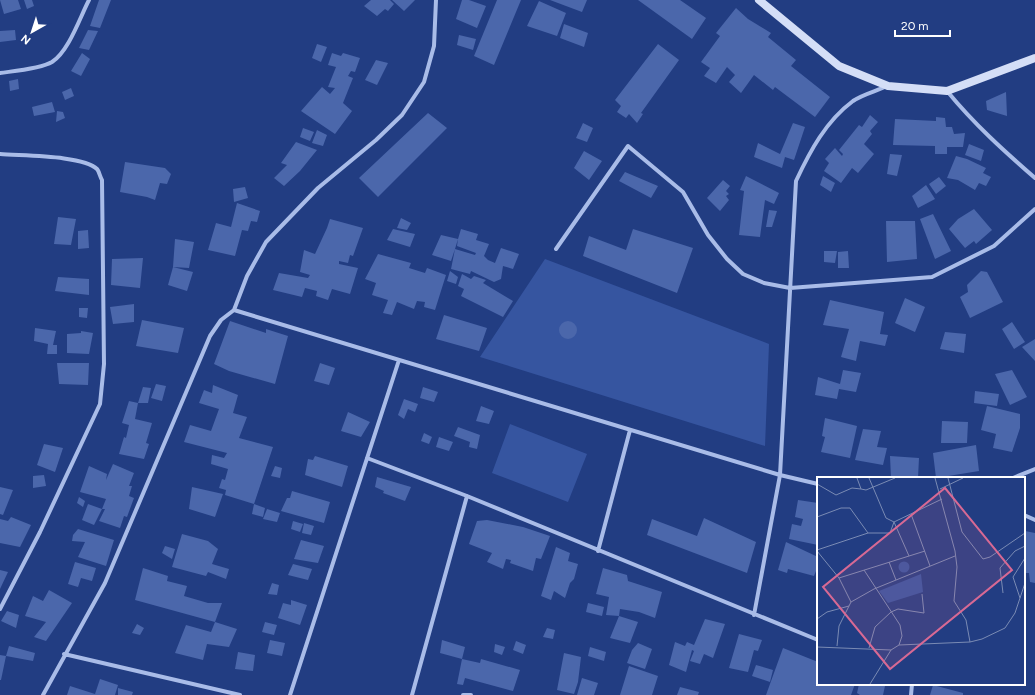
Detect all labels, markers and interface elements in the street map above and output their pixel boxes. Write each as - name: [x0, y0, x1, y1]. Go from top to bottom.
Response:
- north arrow: [12, 12, 52, 52]
- scale bar: [895, 12, 950, 38]
- text: 20 m: [901, 19, 929, 33]
- text: N: [19, 32, 33, 47]
- inset map: [817, 477, 1025, 685]

